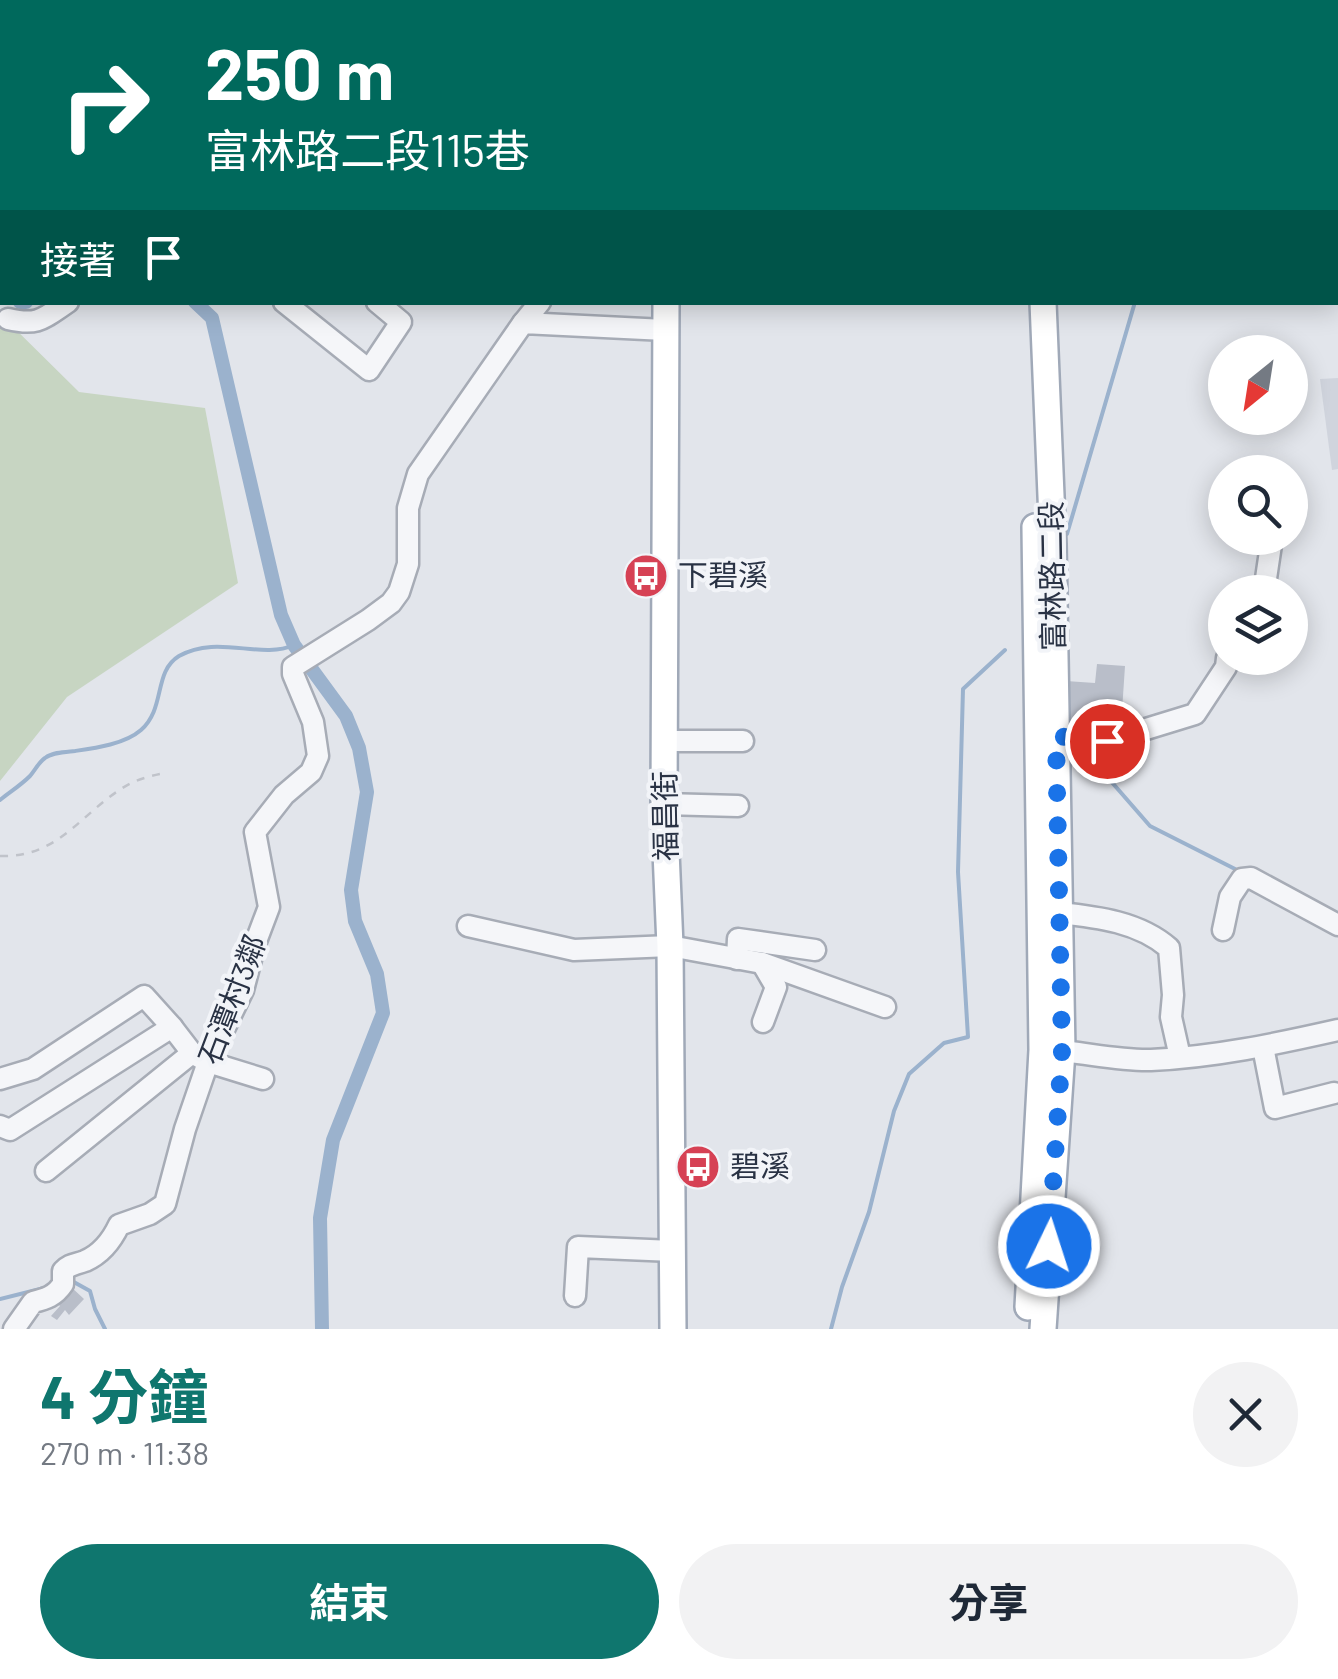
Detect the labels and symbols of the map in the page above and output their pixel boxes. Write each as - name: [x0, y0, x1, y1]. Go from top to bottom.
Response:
- north arrow: [1208, 335, 1308, 435]
- street label: 富林路二段: [1032, 501, 1070, 651]
- bus stop icon: 下碧溪: [623, 553, 669, 599]
- place label: 下碧溪: [678, 556, 768, 592]
- pin: [1065, 699, 1150, 784]
- street label: 福昌街: [645, 771, 683, 861]
- street label: 石潭村3鄰: [190, 930, 272, 1069]
- bus stop icon: 碧溪: [675, 1144, 721, 1190]
- place label: 碧溪: [730, 1147, 790, 1183]
- position arrow: [997, 1194, 1101, 1298]

